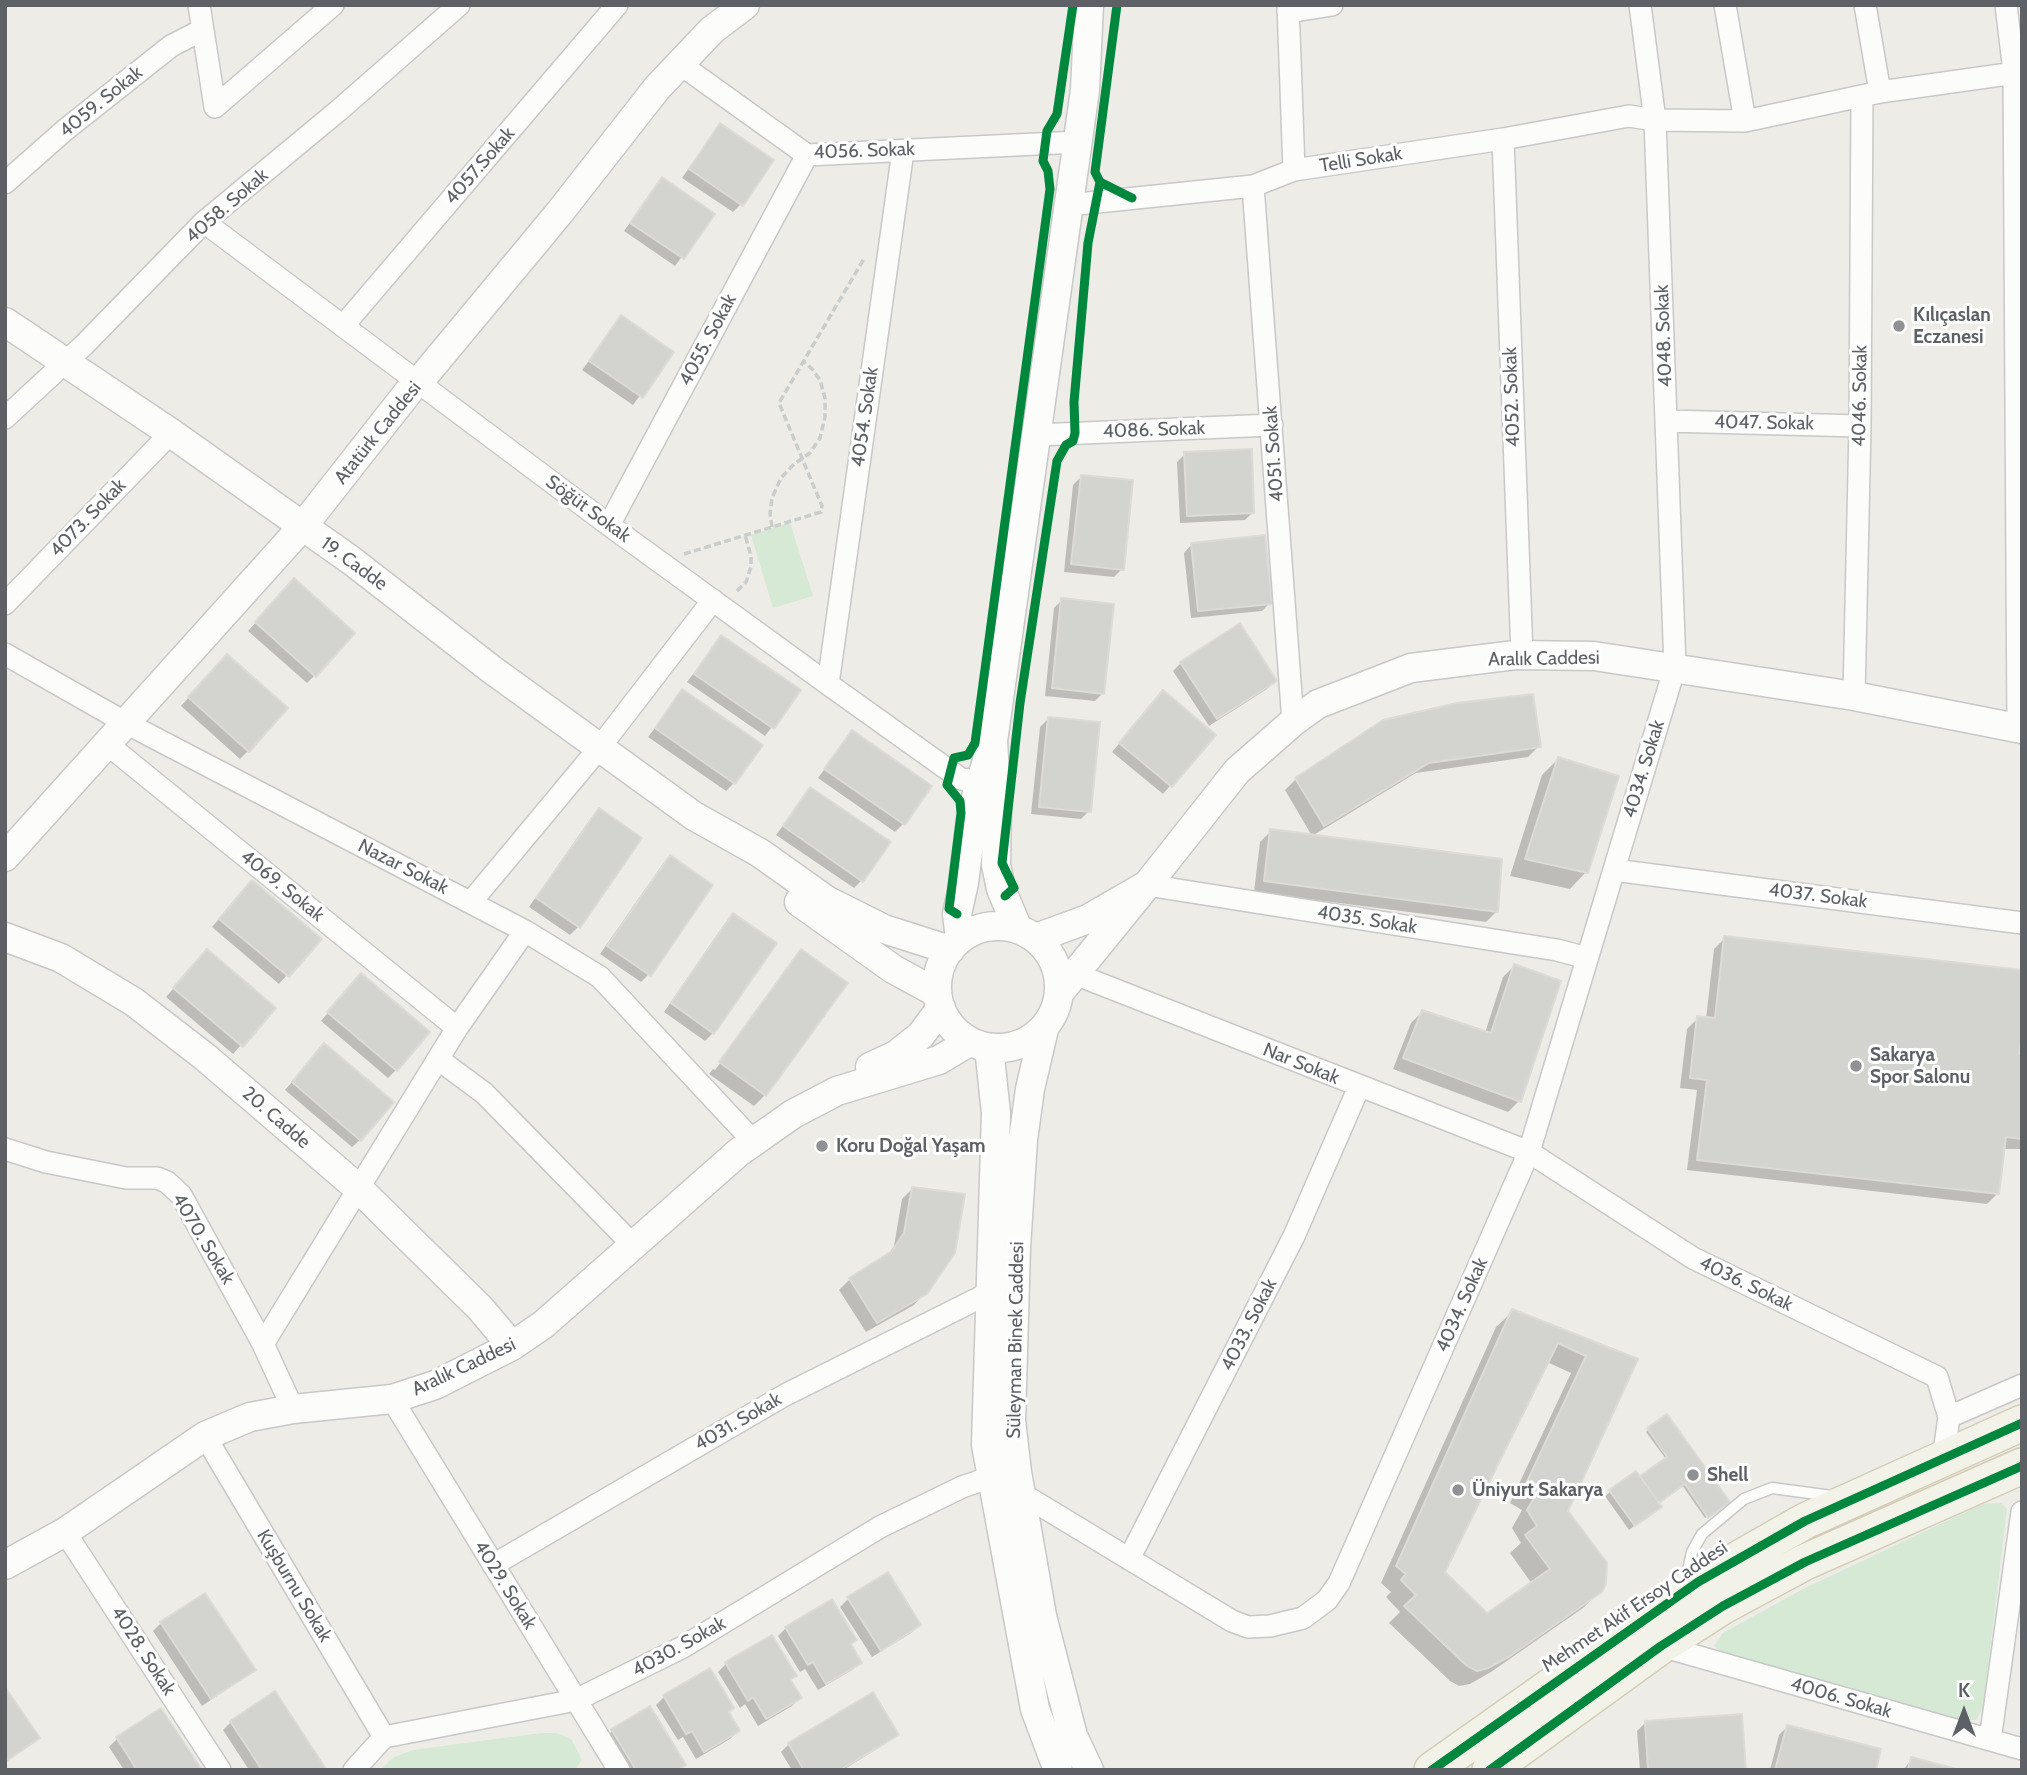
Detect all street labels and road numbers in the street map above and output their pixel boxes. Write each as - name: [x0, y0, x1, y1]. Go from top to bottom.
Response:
- street label: 4059. Sokak: [55, 61, 147, 143]
- street label: 4057.Sokak: [440, 123, 520, 209]
- street label: 4056. Sokak: [813, 138, 915, 164]
- street label: Telli Sokak: [1318, 142, 1404, 178]
- street label: 4058. Sokak: [181, 164, 273, 248]
- street label: 4048. Sokak: [1651, 284, 1677, 388]
- street label: 4055. Sokak: [674, 290, 742, 390]
- street label: 4046. Sokak: [1848, 345, 1872, 447]
- street label: 4052. Sokak: [1499, 346, 1525, 448]
- street label: 4054. Sokak: [847, 365, 883, 469]
- street label: Atatürk Caddesi: [330, 377, 426, 489]
- street label: 4051. Sokak: [1259, 405, 1289, 503]
- street label: 4047. Sokak: [1714, 411, 1814, 435]
- street label: 4086. Sokak: [1102, 417, 1206, 443]
- street label: Söğüt Sokak: [541, 471, 635, 547]
- street label: 4073. Sokak: [45, 474, 131, 562]
- street label: 19. Cadde: [316, 532, 392, 596]
- street label: Aralık Caddesi: [1488, 647, 1600, 671]
- street label: 4034. Sokak: [1618, 717, 1670, 821]
- street label: Nazar Sokak: [354, 835, 452, 899]
- street label: 4069. Sokak: [235, 845, 329, 927]
- street label: 4037. Sokak: [1767, 879, 1869, 913]
- street label: 4035. Sokak: [1316, 901, 1418, 939]
- street label: Nar Sokak: [1260, 1038, 1342, 1090]
- street label: 20. Cadde: [237, 1082, 315, 1154]
- street label: 4070. Sokak: [167, 1189, 239, 1289]
- street label: Süleyman Binek Caddesi: [1003, 1241, 1029, 1439]
- street label: 4036. Sokak: [1696, 1252, 1796, 1316]
- street label: 4034. Sokak: [1431, 1254, 1493, 1356]
- street label: 4033. Sokak: [1216, 1275, 1282, 1375]
- street label: Aralık Caddesi: [409, 1333, 519, 1401]
- street label: 4031. Sokak: [690, 1388, 786, 1456]
- street label: Kuşburnu Sokak: [252, 1526, 336, 1646]
- street label: 4029. Sokak: [469, 1536, 541, 1634]
- street label: Mehmet Akif Ersoy Caddesi: [1538, 1536, 1732, 1678]
- street label: 4028. Sokak: [106, 1602, 180, 1700]
- street label: 4030. Sokak: [628, 1612, 730, 1682]
- street label: 4006. Sokak: [1788, 1673, 1894, 1723]

